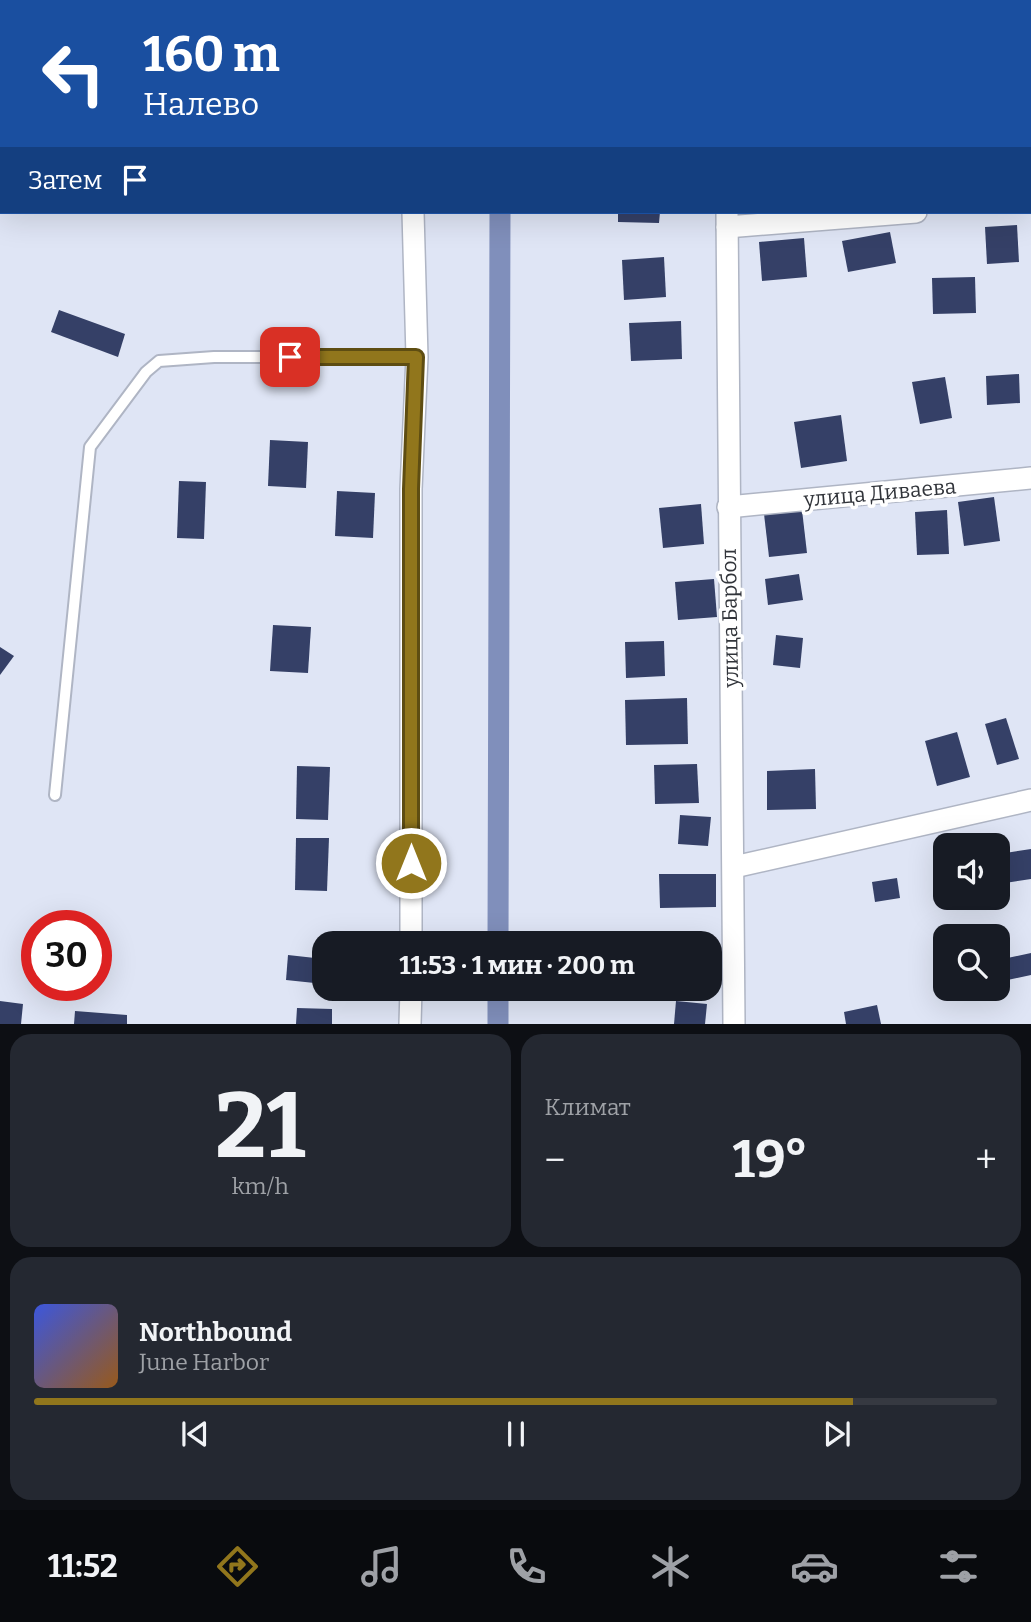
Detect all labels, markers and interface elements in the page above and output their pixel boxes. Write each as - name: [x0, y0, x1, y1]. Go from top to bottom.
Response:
- text: 160 m: [143, 25, 280, 84]
- icon: left: [28, 28, 119, 119]
- text: Налево: [143, 85, 259, 123]
- icon: arrive: [116, 161, 154, 199]
- text: Затем: [28, 165, 102, 196]
- pin: [260, 327, 320, 387]
- icon: arrive: [271, 338, 309, 376]
- street label: улица Диваева: [802, 473, 958, 513]
- street label: улица Барбол: [716, 548, 744, 689]
- position arrow: [374, 826, 448, 900]
- map controls: [933, 833, 1010, 1001]
- button: sound: [933, 833, 1010, 910]
- speed limit sign: 30: [21, 910, 112, 1001]
- button: search: [933, 924, 1010, 1001]
- text: 11:53 · 1 мин · 200 m: [399, 950, 635, 981]
- text: 21: [215, 1072, 306, 1181]
- text: Климат: [545, 1093, 631, 1121]
- text: 19°: [733, 1128, 808, 1191]
- text: −: [545, 1137, 565, 1183]
- text: +: [975, 1137, 997, 1183]
- text: km/h: [232, 1172, 289, 1200]
- text: Northbound: [139, 1317, 292, 1348]
- text: June Harbor: [139, 1348, 269, 1376]
- icon: previous: [176, 1415, 214, 1453]
- icon: pause: [497, 1415, 535, 1453]
- icon: next: [818, 1415, 856, 1453]
- icon: directions: [213, 1542, 262, 1591]
- icon: music: [357, 1542, 406, 1591]
- icon: phone: [502, 1542, 551, 1591]
- icon: climate: [646, 1542, 695, 1591]
- icon: car: [790, 1542, 839, 1591]
- icon: filters: [934, 1542, 983, 1591]
- text: 11:52: [48, 1547, 118, 1585]

